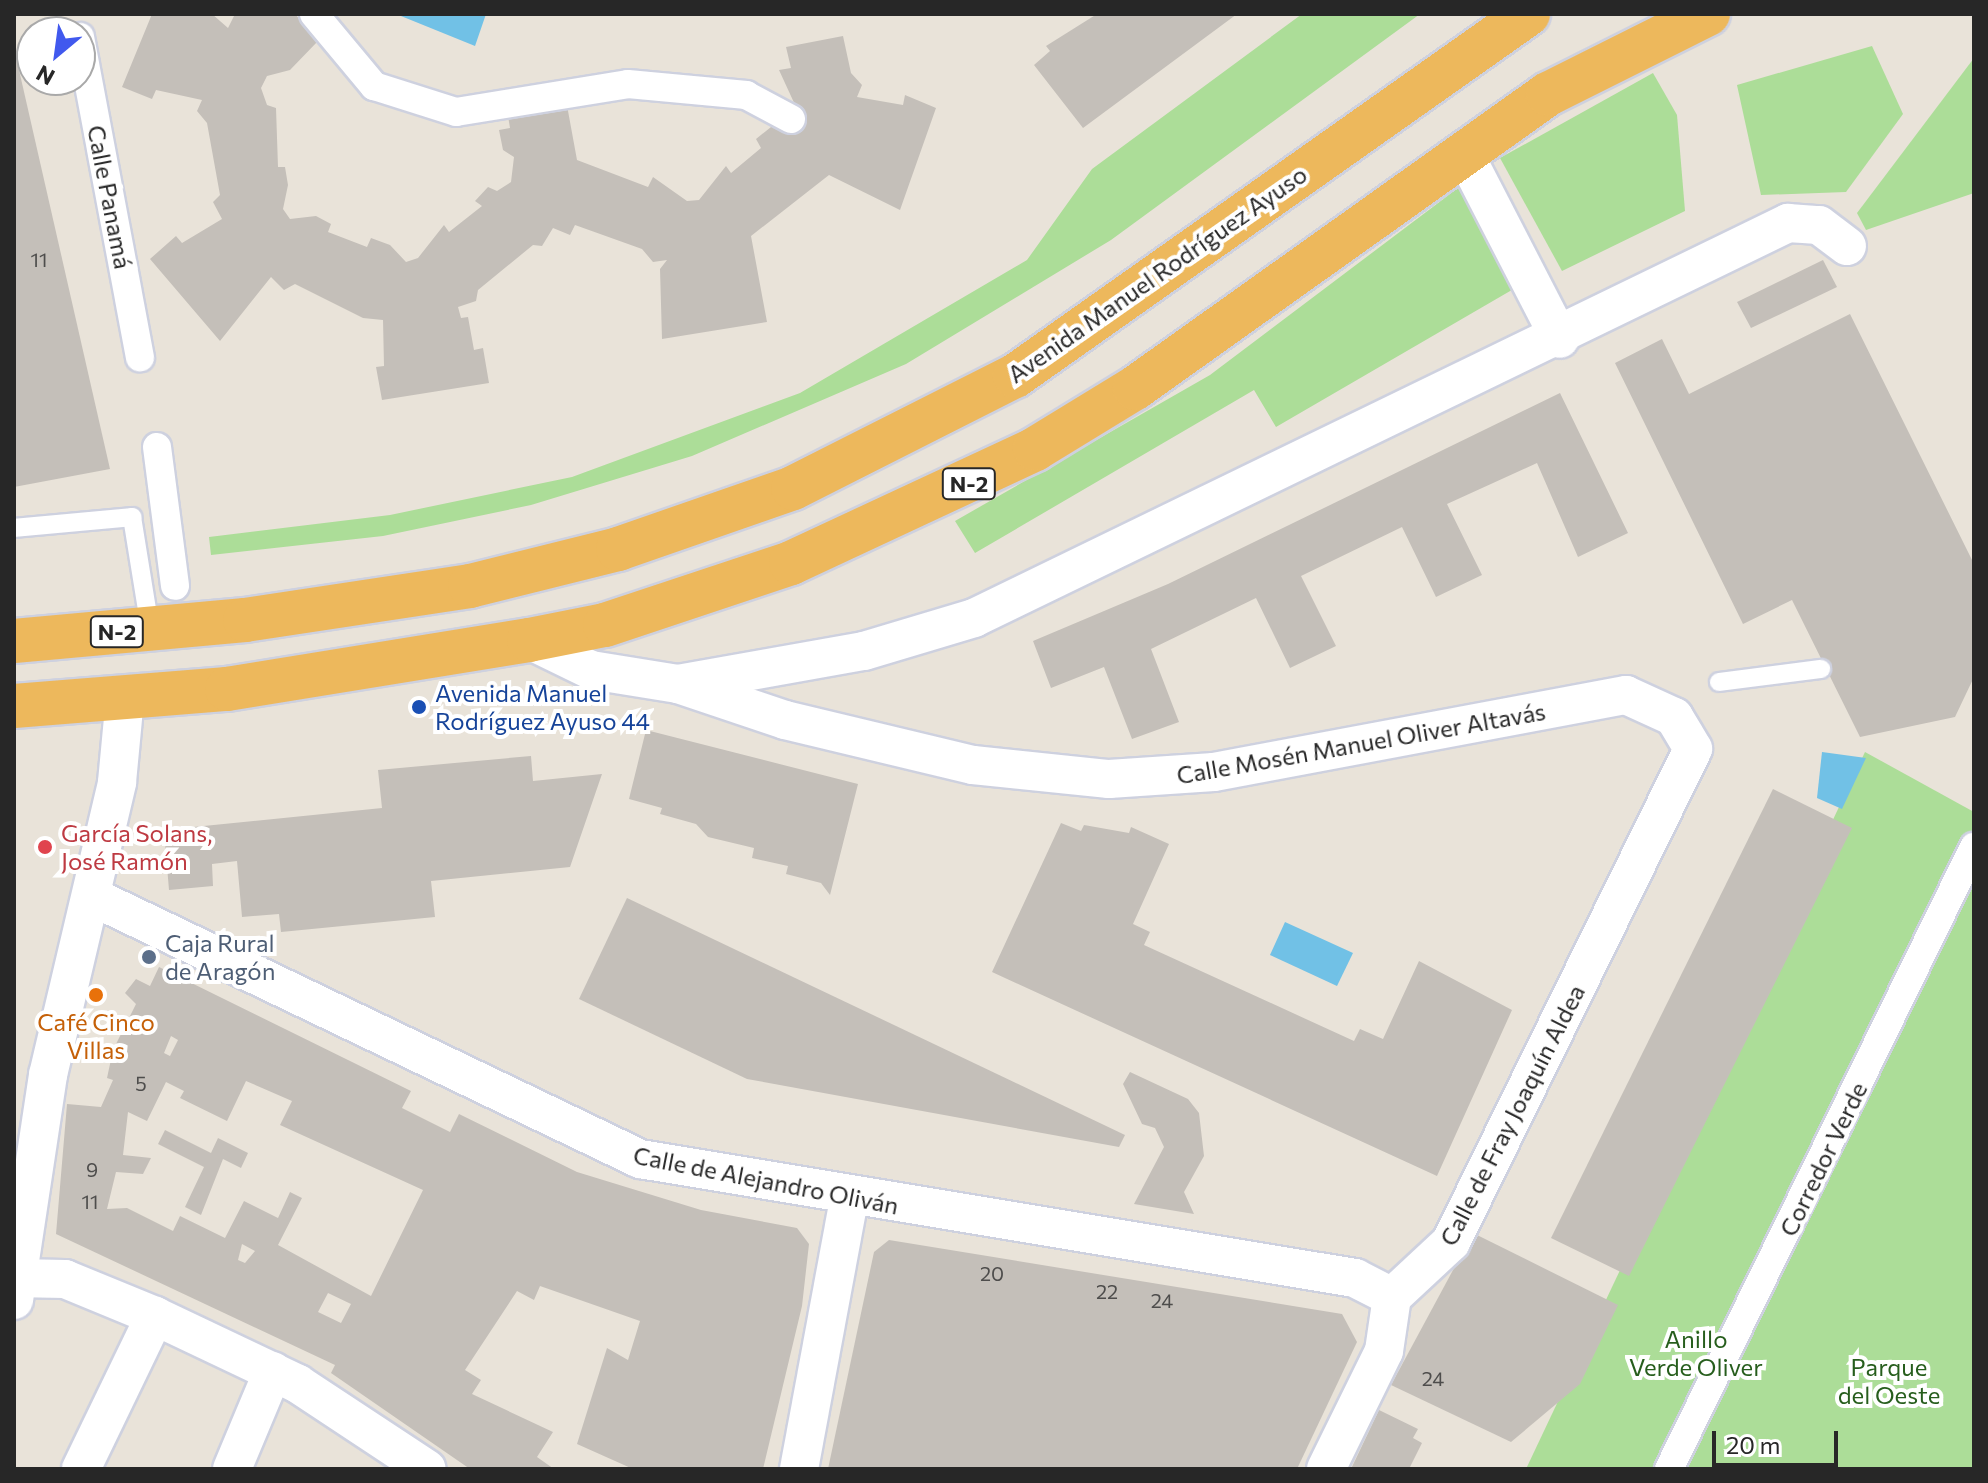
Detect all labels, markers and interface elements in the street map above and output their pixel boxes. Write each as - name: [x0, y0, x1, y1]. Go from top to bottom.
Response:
- north arrow: [16, 16, 96, 96]
- text: N: [31, 60, 59, 91]
- street label: Calle Panamá: [82, 123, 138, 271]
- street label: Avenida Manuel Rodríguez Ayuso: [1002, 159, 1312, 389]
- house number: 11: [30, 247, 48, 271]
- road number: N-2: [941, 466, 997, 502]
- road number: N-2: [89, 614, 145, 650]
- place label: Avenida Manuel Rodríguez Ayuso 44: [435, 679, 650, 735]
- street label: Calle Mosén Manuel Oliver Altavás: [1174, 696, 1548, 790]
- marker: Avenida Manuel Rodríguez Ayuso 44: [410, 698, 428, 716]
- place label: García Solans, José Ramón: [61, 819, 213, 875]
- marker: García Solans, José Ramón: [36, 838, 54, 856]
- place label: Caja Rural de Aragón: [165, 929, 275, 985]
- marker: Caja Rural de Aragón: [140, 948, 158, 966]
- street label: Calle de Fray Joaquín Aldea: [1434, 980, 1590, 1250]
- marker: Café Cinco Villas: [87, 986, 105, 1004]
- place label: Café Cinco Villas: [37, 1008, 155, 1064]
- house number: 5: [135, 1071, 147, 1095]
- street label: Corredor Verde: [1773, 1077, 1873, 1241]
- street label: Calle de Alejandro Oliván: [631, 1140, 901, 1220]
- house number: 9: [86, 1157, 98, 1181]
- house number: 11: [81, 1189, 99, 1213]
- house number: 20: [980, 1261, 1004, 1285]
- house number: 22: [1096, 1279, 1118, 1303]
- house number: 24: [1151, 1288, 1173, 1312]
- park label: Anillo Verde Oliver: [1629, 1325, 1763, 1381]
- park label: Parque del Oeste: [1838, 1353, 1940, 1409]
- house number: 24: [1422, 1366, 1444, 1390]
- scale bar: [1716, 1415, 1842, 1465]
- text: 20 m: [1726, 1430, 1780, 1459]

